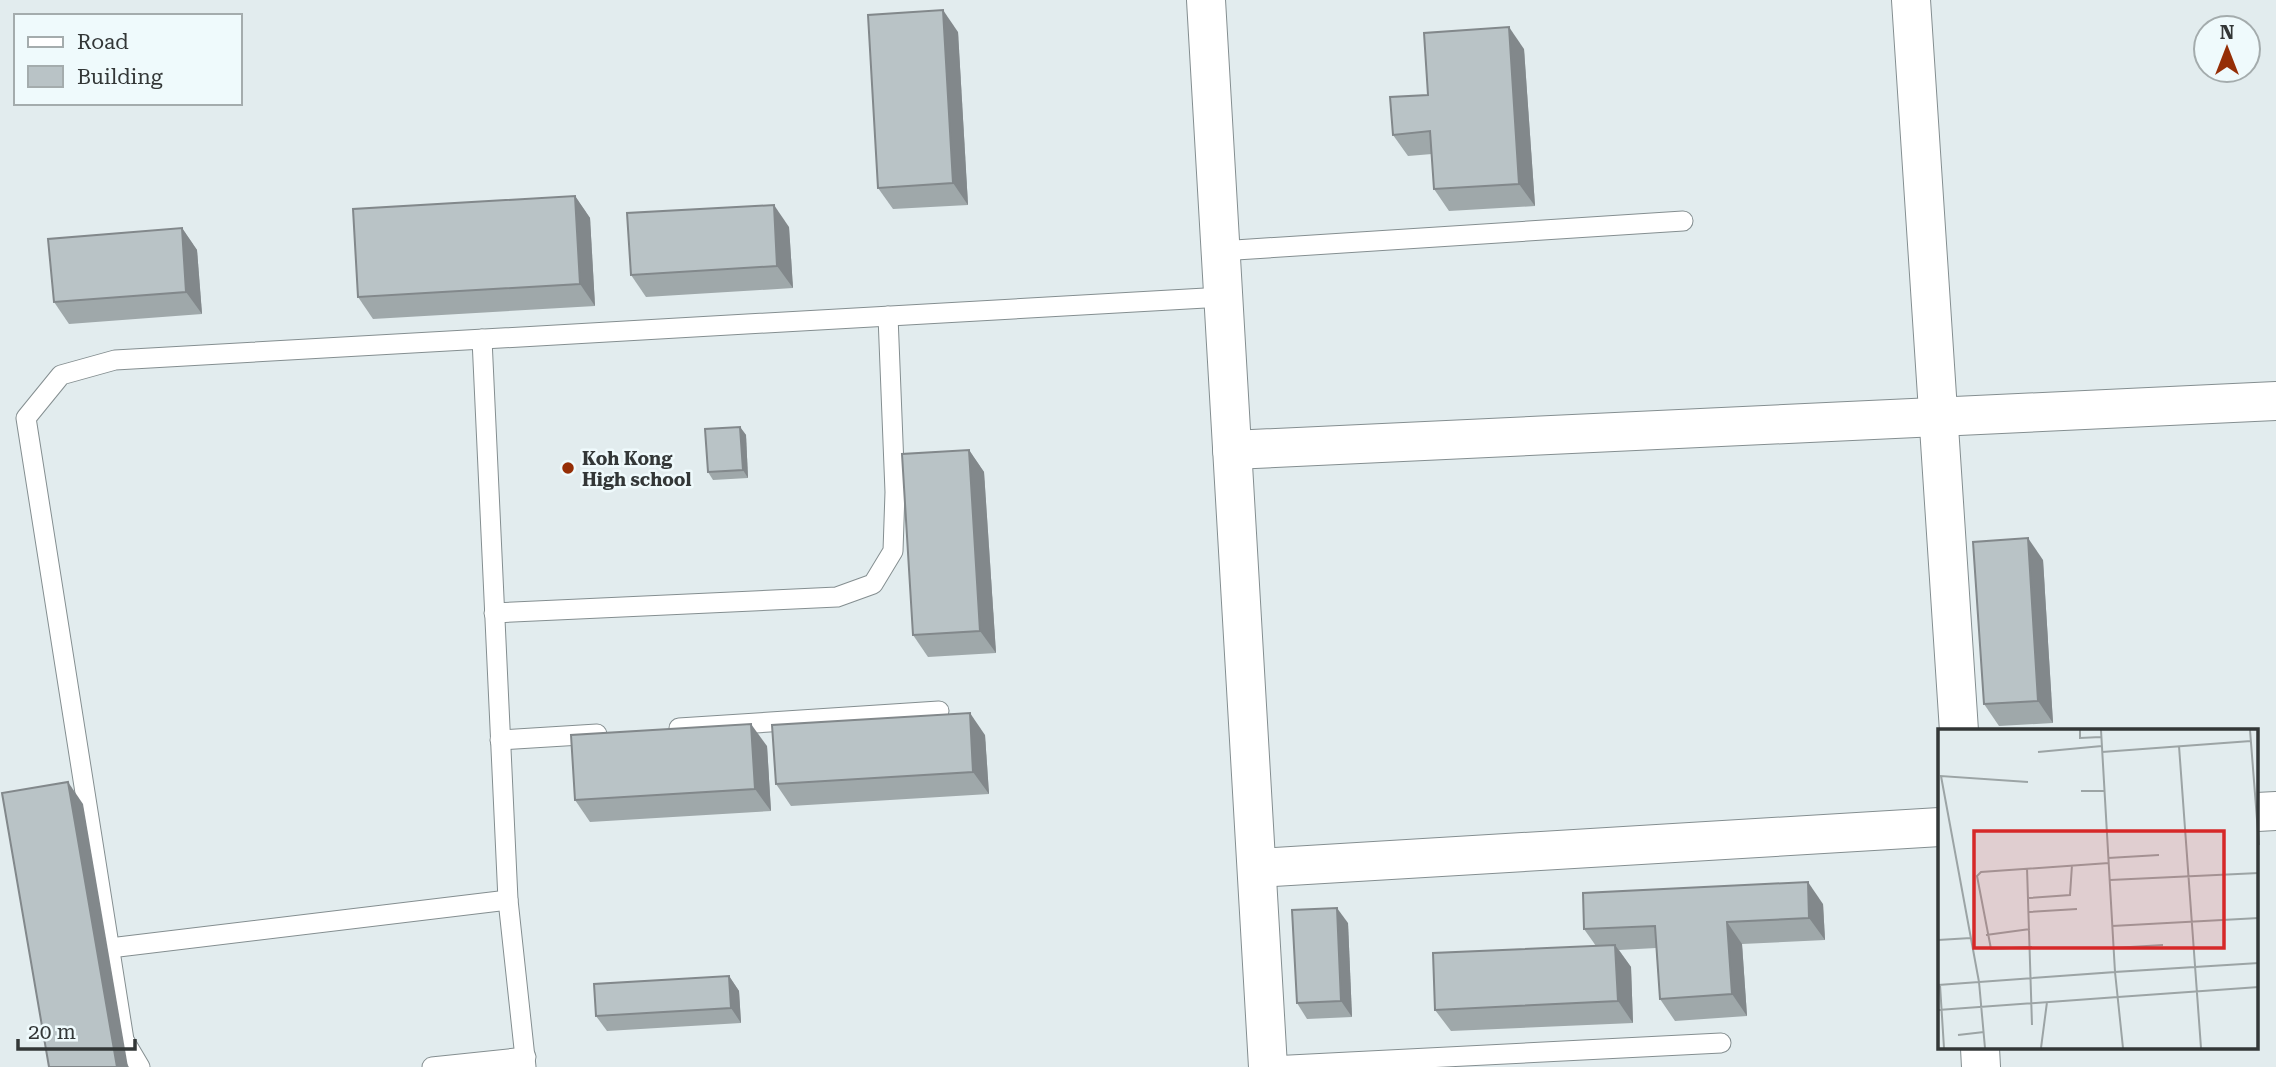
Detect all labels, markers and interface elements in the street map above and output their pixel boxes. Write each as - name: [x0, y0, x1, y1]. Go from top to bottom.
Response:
- legend: [14, 14, 242, 105]
- north arrow: [2192, 14, 2262, 84]
- text: N: [2220, 21, 2235, 44]
- text: Road: [77, 30, 129, 54]
- text: Building: [77, 65, 163, 89]
- place label: Koh Kong High school: [582, 448, 691, 490]
- marker: Koh Kong High school: [560, 460, 576, 476]
- inset map: [1938, 729, 2258, 1050]
- scale bar: [18, 1007, 135, 1052]
- text: 20 m: [28, 1020, 76, 1044]

